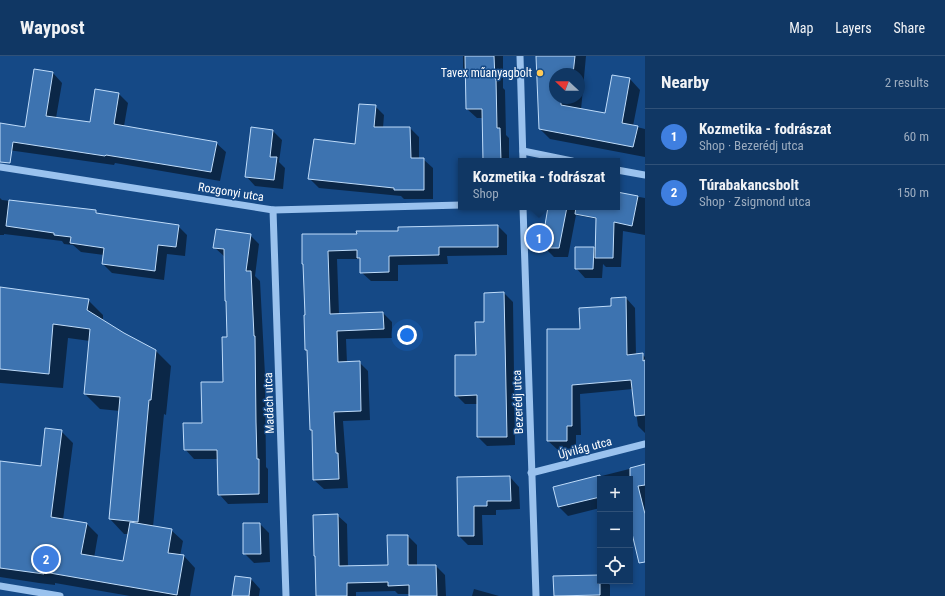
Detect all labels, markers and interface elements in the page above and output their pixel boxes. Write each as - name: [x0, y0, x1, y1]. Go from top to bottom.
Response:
- text: Waypost: [20, 16, 85, 39]
- text: Map: [789, 20, 813, 36]
- text: Layers: [835, 20, 872, 36]
- text: Share: [894, 20, 925, 36]
- place label: Tavex műanyagbolt: [441, 66, 532, 80]
- marker: Tavex műanyagbolt: [535, 68, 545, 78]
- north arrow: [549, 68, 585, 104]
- text: Nearby: [661, 72, 709, 92]
- text: 2 results: [885, 75, 929, 90]
- text: Kozmetika - fodrászat: [699, 120, 831, 138]
- text: 1: [671, 129, 677, 144]
- text: 60 m: [903, 129, 929, 144]
- text: Shop · Bezerédj utca: [699, 138, 804, 153]
- popup: [458, 158, 620, 210]
- text: Kozmetika - fodrászat: [473, 168, 605, 186]
- text: Túrabakancsbolt: [699, 176, 799, 194]
- street label: Rozgonyi utca: [197, 180, 265, 204]
- text: 2: [671, 185, 677, 200]
- text: 150 m: [897, 185, 929, 200]
- text: Shop: [473, 186, 499, 201]
- text: Shop · Zsigmond utca: [699, 194, 811, 209]
- pin: 1: [526, 223, 552, 253]
- your location: [397, 325, 417, 345]
- street label: Bezerédj utca: [510, 369, 526, 434]
- street label: Madách utca: [261, 372, 277, 434]
- street label: Újvilág utca: [556, 433, 614, 462]
- map controls: [597, 476, 633, 584]
- button: +: [597, 476, 633, 512]
- button: −: [597, 512, 633, 548]
- pin: 2: [33, 544, 59, 574]
- button: locate: [597, 548, 633, 584]

